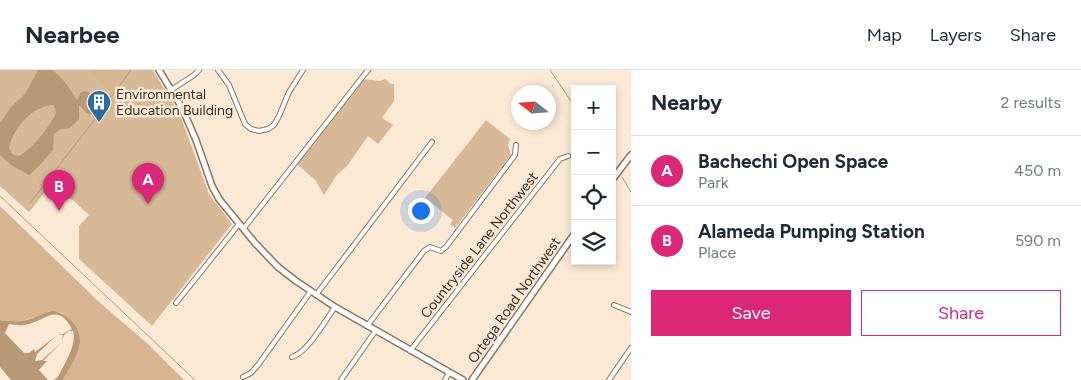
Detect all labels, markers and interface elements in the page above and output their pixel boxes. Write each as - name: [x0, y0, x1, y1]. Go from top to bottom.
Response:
- text: Nearbee: [25, 20, 120, 49]
- text: Map: [867, 24, 902, 46]
- text: Layers: [930, 24, 982, 46]
- text: Share: [1010, 24, 1056, 46]
- north arrow: [511, 85, 556, 130]
- map controls: [571, 85, 616, 265]
- button: +: [571, 85, 616, 130]
- place label: Environmental Education Building: [116, 86, 233, 119]
- building icon: Environmental Education Building: [86, 89, 112, 123]
- text: Nearby: [651, 90, 722, 115]
- text: 2 results: [1001, 93, 1061, 112]
- button: −: [571, 130, 616, 175]
- text: Bachechi Open Space: [698, 150, 888, 173]
- text: A: [661, 161, 673, 180]
- text: 450 m: [1014, 161, 1061, 180]
- pin: A: [132, 163, 164, 204]
- street label: Countryside Lane Northwest: [417, 169, 542, 322]
- pin: B: [43, 170, 75, 211]
- text: Park: [698, 173, 728, 192]
- button: locate: [571, 175, 616, 220]
- your location: [408, 198, 434, 224]
- button: layers: [571, 220, 616, 265]
- text: Alameda Pumping Station: [698, 220, 925, 243]
- text: B: [662, 231, 672, 250]
- text: 590 m: [1015, 231, 1061, 250]
- street label: Ortega Road Northwest: [464, 234, 564, 367]
- text: Place: [698, 243, 736, 262]
- button: Save: [651, 290, 851, 336]
- button: Share: [861, 290, 1061, 336]

